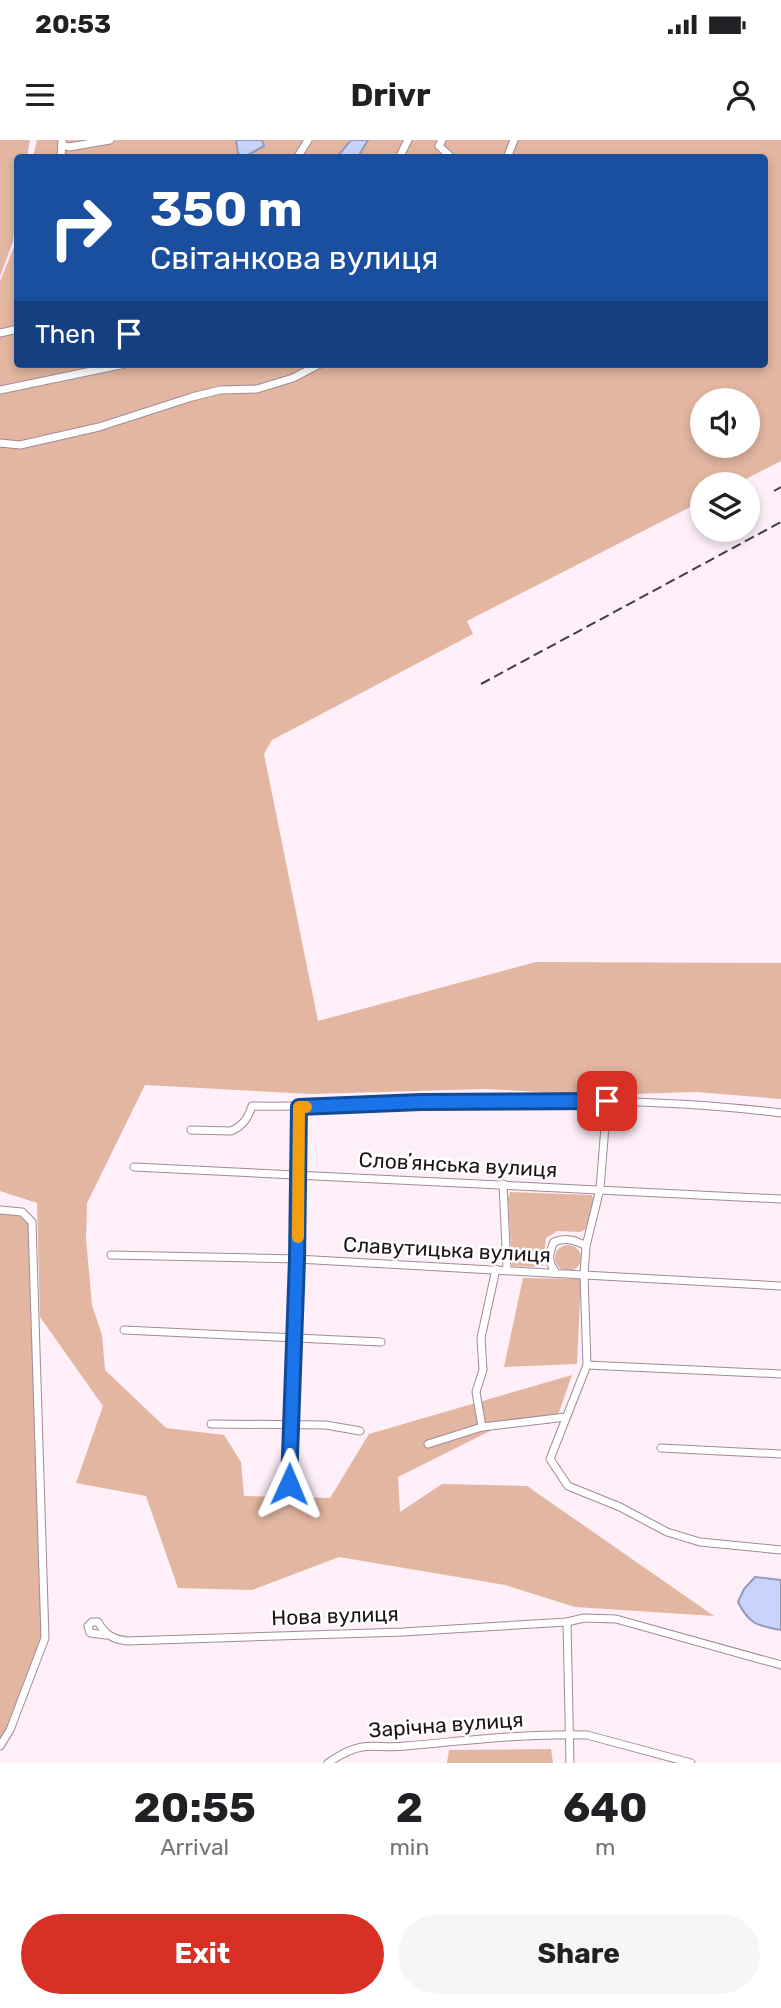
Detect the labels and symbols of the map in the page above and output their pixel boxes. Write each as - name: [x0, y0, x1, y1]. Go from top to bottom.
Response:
- pin: [577, 1071, 637, 1131]
- street label: Словʼянська вулиця: [358, 1147, 558, 1182]
- street label: Славутицька вулиця: [342, 1232, 552, 1267]
- position arrow: [252, 1447, 326, 1521]
- street label: Нова вулиця: [271, 1601, 399, 1630]
- street label: Зарічна вулиця: [368, 1707, 524, 1742]

